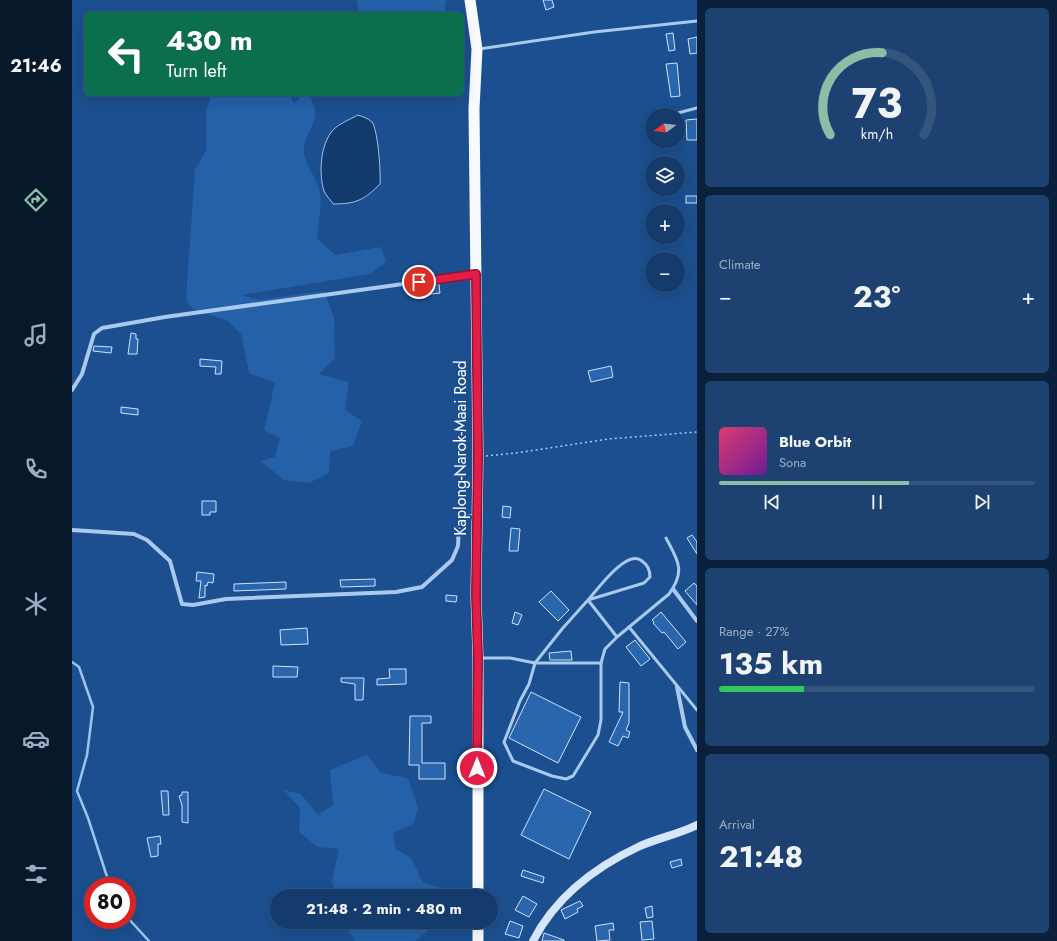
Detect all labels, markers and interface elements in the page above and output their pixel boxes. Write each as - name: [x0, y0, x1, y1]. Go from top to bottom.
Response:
- text: 430 m: [166, 20, 253, 61]
- icon: left: [100, 28, 152, 80]
- text: 21:46: [10, 53, 62, 79]
- text: Turn left: [166, 58, 226, 84]
- text: 73: [852, 73, 902, 134]
- north arrow: [645, 108, 685, 148]
- map controls: [645, 108, 685, 292]
- text: km/h: [861, 124, 893, 144]
- button: layers: [645, 156, 685, 196]
- icon: directions: [22, 186, 50, 214]
- button: +: [645, 204, 685, 244]
- button: −: [645, 252, 685, 292]
- text: Climate: [719, 255, 760, 274]
- pin: [402, 265, 436, 299]
- icon: arrive: [408, 271, 430, 293]
- text: 23°: [853, 275, 900, 318]
- text: −: [719, 280, 732, 312]
- text: +: [1021, 280, 1035, 312]
- icon: music: [22, 321, 50, 349]
- street label: Kaplong-Narok-Maai Road: [449, 360, 472, 536]
- text: Blue Orbit: [779, 431, 851, 453]
- text: Sona: [779, 453, 806, 472]
- icon: phone: [22, 455, 50, 483]
- icon: previous: [761, 491, 783, 513]
- icon: pause: [866, 491, 888, 513]
- icon: next: [971, 491, 993, 513]
- icon: climate: [22, 590, 50, 618]
- text: Range · 27%: [719, 622, 789, 641]
- text: 135 km: [719, 642, 823, 685]
- icon: car: [22, 725, 50, 753]
- position arrow: [456, 747, 498, 789]
- text: Arrival: [719, 815, 755, 834]
- text: 21:48: [719, 835, 803, 878]
- icon: filters: [22, 860, 50, 888]
- speed limit sign: 80: [84, 877, 136, 929]
- text: 21:48 · 2 min · 480 m: [306, 898, 462, 920]

